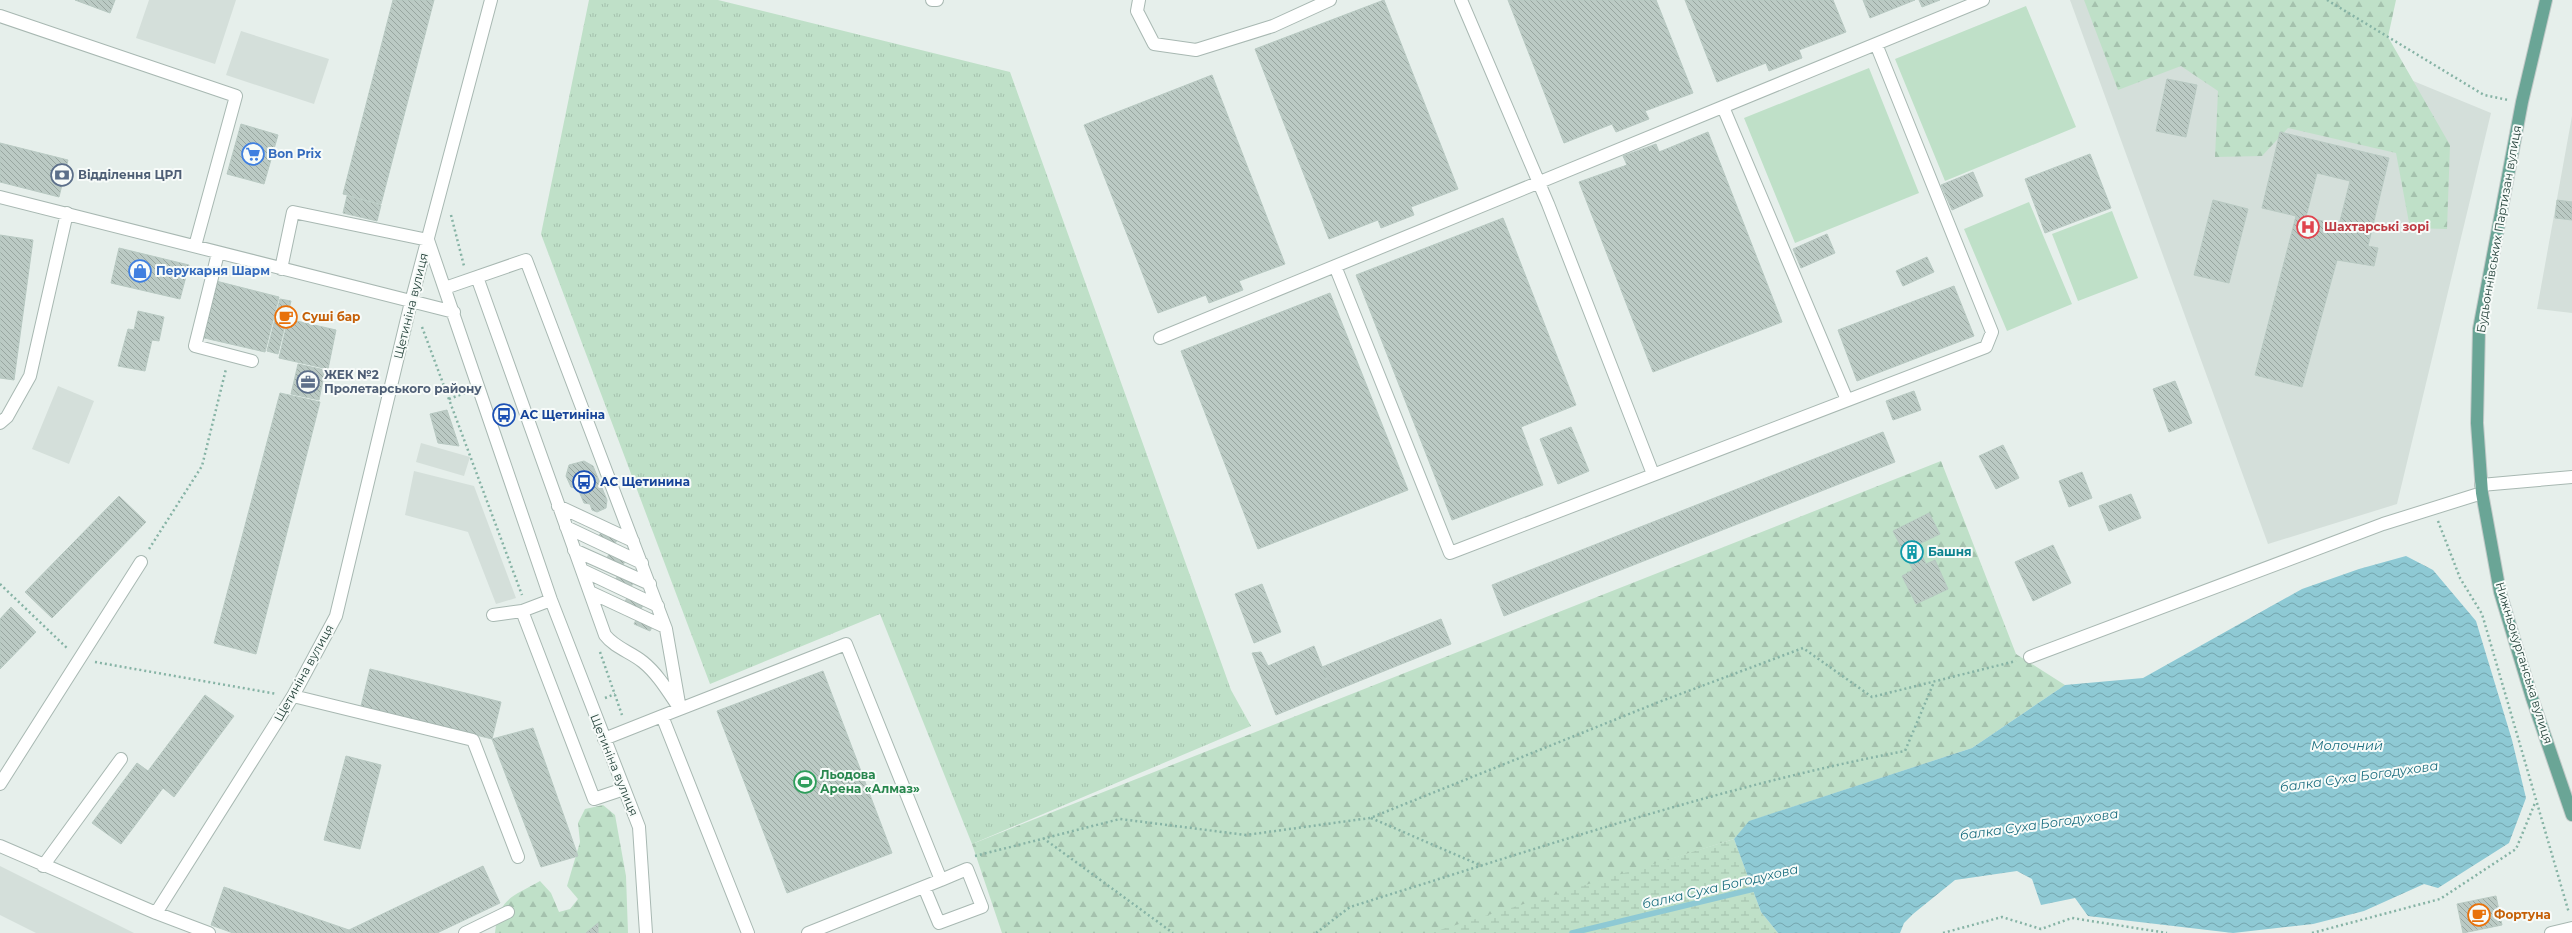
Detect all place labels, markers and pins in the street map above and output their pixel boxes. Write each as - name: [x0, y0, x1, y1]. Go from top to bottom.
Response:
- supermarket icon: Bon Prix: [240, 141, 266, 167]
- place label: Bon Prix: [268, 146, 322, 161]
- bank icon: Відділення ЦРЛ: [49, 162, 75, 188]
- place label: Відділення ЦРЛ: [78, 167, 182, 182]
- hospital icon: Шахтарські зорі: [2295, 214, 2321, 240]
- place label: Шахтарські зорі: [2324, 219, 2429, 234]
- shop icon: Перукарня Шарм: [127, 258, 153, 284]
- place label: Перукарня Шарм: [156, 263, 270, 278]
- cafe icon: Суші бар: [273, 304, 299, 330]
- place label: Суші бар: [302, 309, 360, 324]
- place label: ЖЕК №2 Пролетарського району: [324, 367, 482, 396]
- office icon: ЖЕК №2 Пролетарського району: [295, 369, 321, 395]
- bus stop icon: АС Щетиніна: [491, 402, 517, 428]
- place label: АС Щетиніна: [520, 407, 605, 422]
- bus stop icon: АС Щетинина: [571, 469, 597, 495]
- place label: АС Щетинина: [600, 474, 690, 489]
- building icon: Башня: [1899, 539, 1925, 565]
- place label: Башня: [1928, 544, 1972, 559]
- place label: Льодова Арена «Алмаз»: [820, 767, 920, 796]
- sports icon: Льодова Арена «Алмаз»: [792, 769, 818, 795]
- cafe icon: Фортуна: [2466, 902, 2492, 928]
- place label: Фортуна: [2494, 907, 2551, 922]

